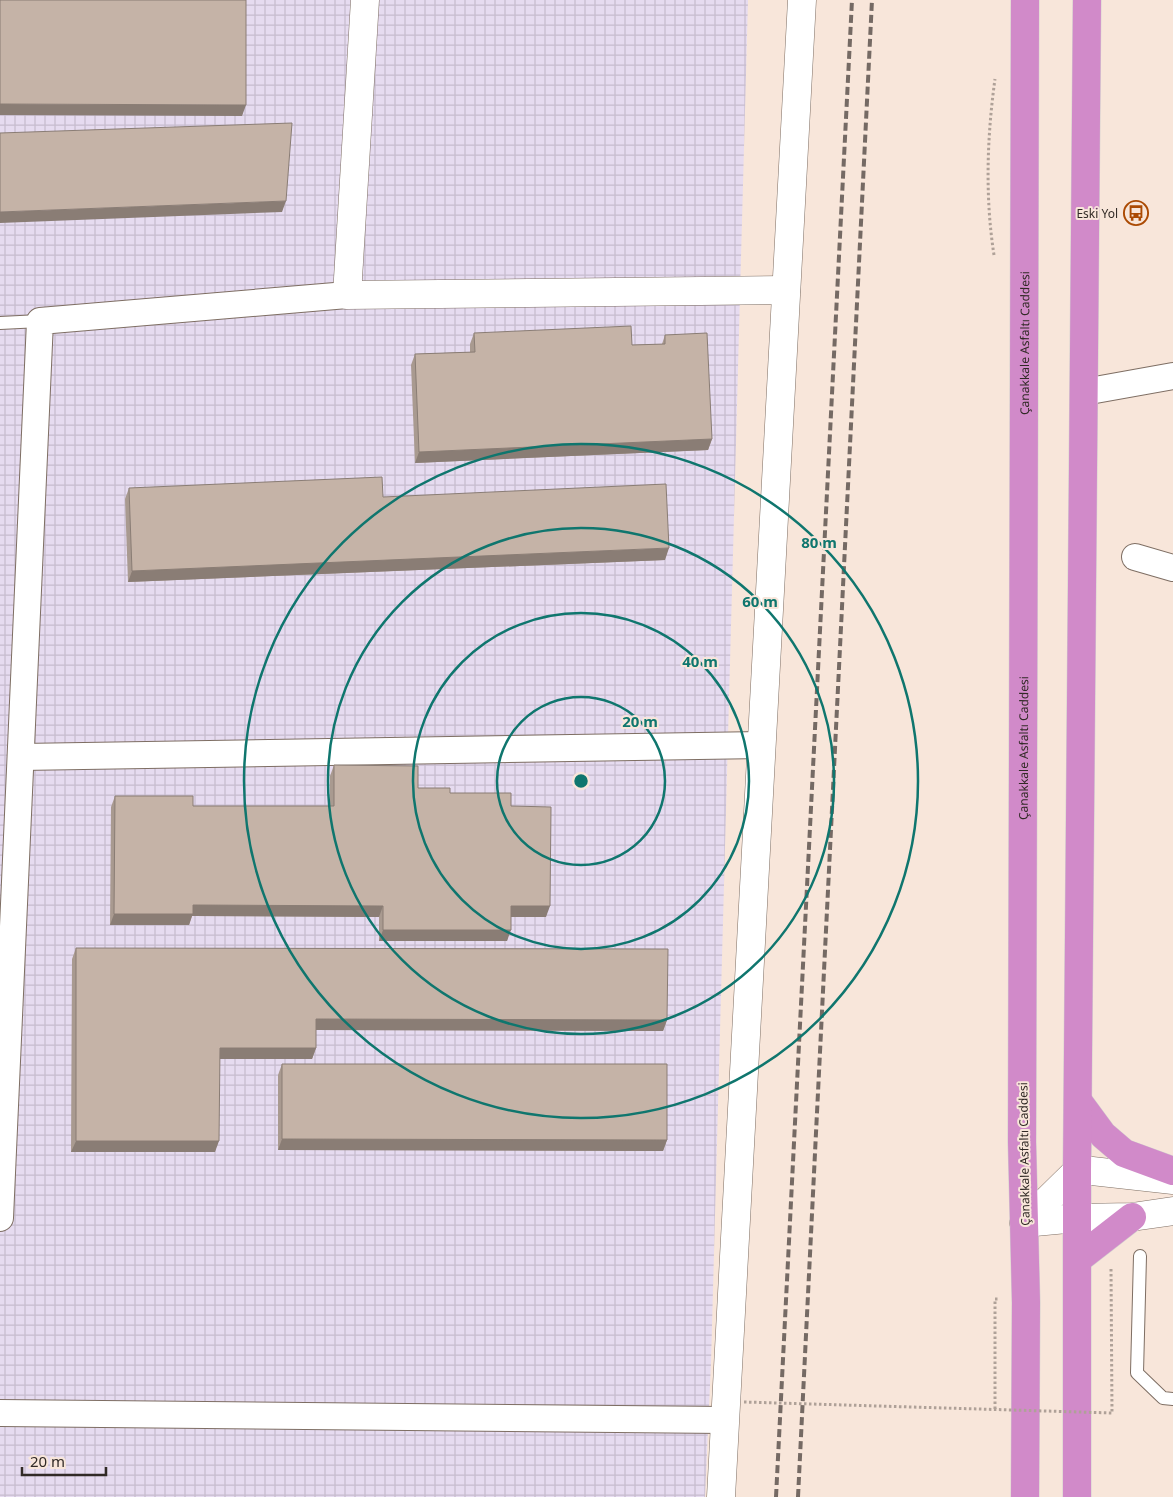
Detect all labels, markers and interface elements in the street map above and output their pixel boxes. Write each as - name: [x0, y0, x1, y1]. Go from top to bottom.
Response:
- bus stop icon: Eski Yol: [1123, 200, 1149, 226]
- place label: Eski Yol: [1076, 205, 1118, 222]
- street label: Çanakkale Asfaltı Caddesi: [1015, 271, 1033, 415]
- text: 80 m: [801, 532, 837, 552]
- text: 60 m: [742, 591, 778, 611]
- text: 40 m: [682, 651, 718, 671]
- street label: Çanakkale Asfaltı Caddesi: [1014, 676, 1032, 820]
- text: 20 m: [622, 711, 658, 731]
- centre of rings: [572, 772, 590, 790]
- street label: Çanakkale Asfaltı Caddesi: [1014, 1082, 1034, 1226]
- scale bar: [22, 1444, 106, 1476]
- text: 20 m: [30, 1451, 65, 1471]

